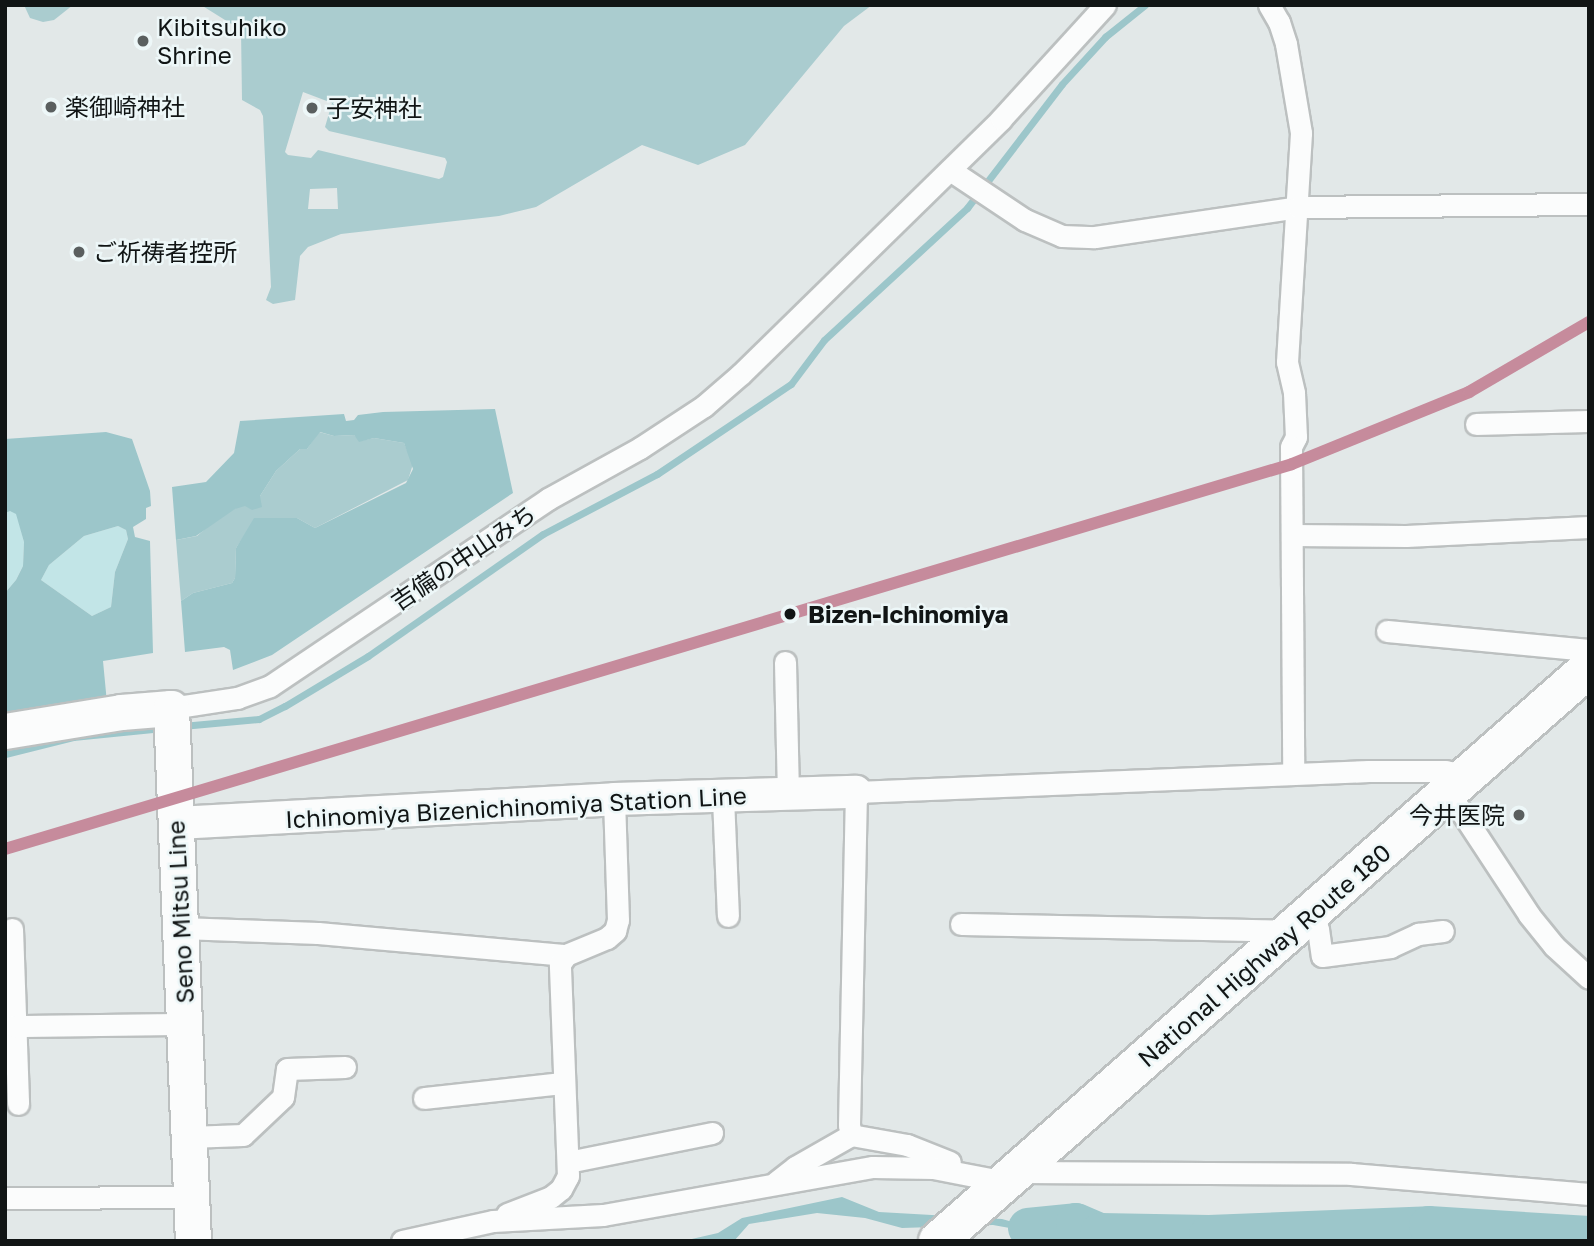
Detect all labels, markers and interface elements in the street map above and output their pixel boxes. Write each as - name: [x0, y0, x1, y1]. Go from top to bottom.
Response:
- place label: Kibitsuhiko Shrine: [157, 13, 287, 69]
- marker: Kibitsuhiko Shrine: [135, 33, 151, 49]
- place label: 楽御崎神社: [65, 93, 185, 121]
- place label: 子安神社: [326, 94, 422, 122]
- marker: 楽御崎神社: [43, 99, 59, 115]
- marker: 子安神社: [304, 100, 320, 116]
- place label: ご祈祷者控所: [93, 238, 237, 266]
- marker: ご祈祷者控所: [71, 244, 87, 260]
- street label: 吉備の中山みち: [385, 498, 541, 616]
- place label: Bizen-Ichinomiya: [808, 600, 1008, 628]
- marker: Bizen-Ichinomiya: [778, 602, 802, 626]
- street label: Ichinomiya Bizenichinomiya Station Line: [285, 781, 747, 833]
- place label: 今井医院: [1409, 801, 1505, 829]
- marker: 今井医院: [1511, 807, 1527, 823]
- street label: Seno Mitsu Line: [161, 820, 199, 1004]
- street label: National Highway Route 180: [1132, 837, 1396, 1073]

